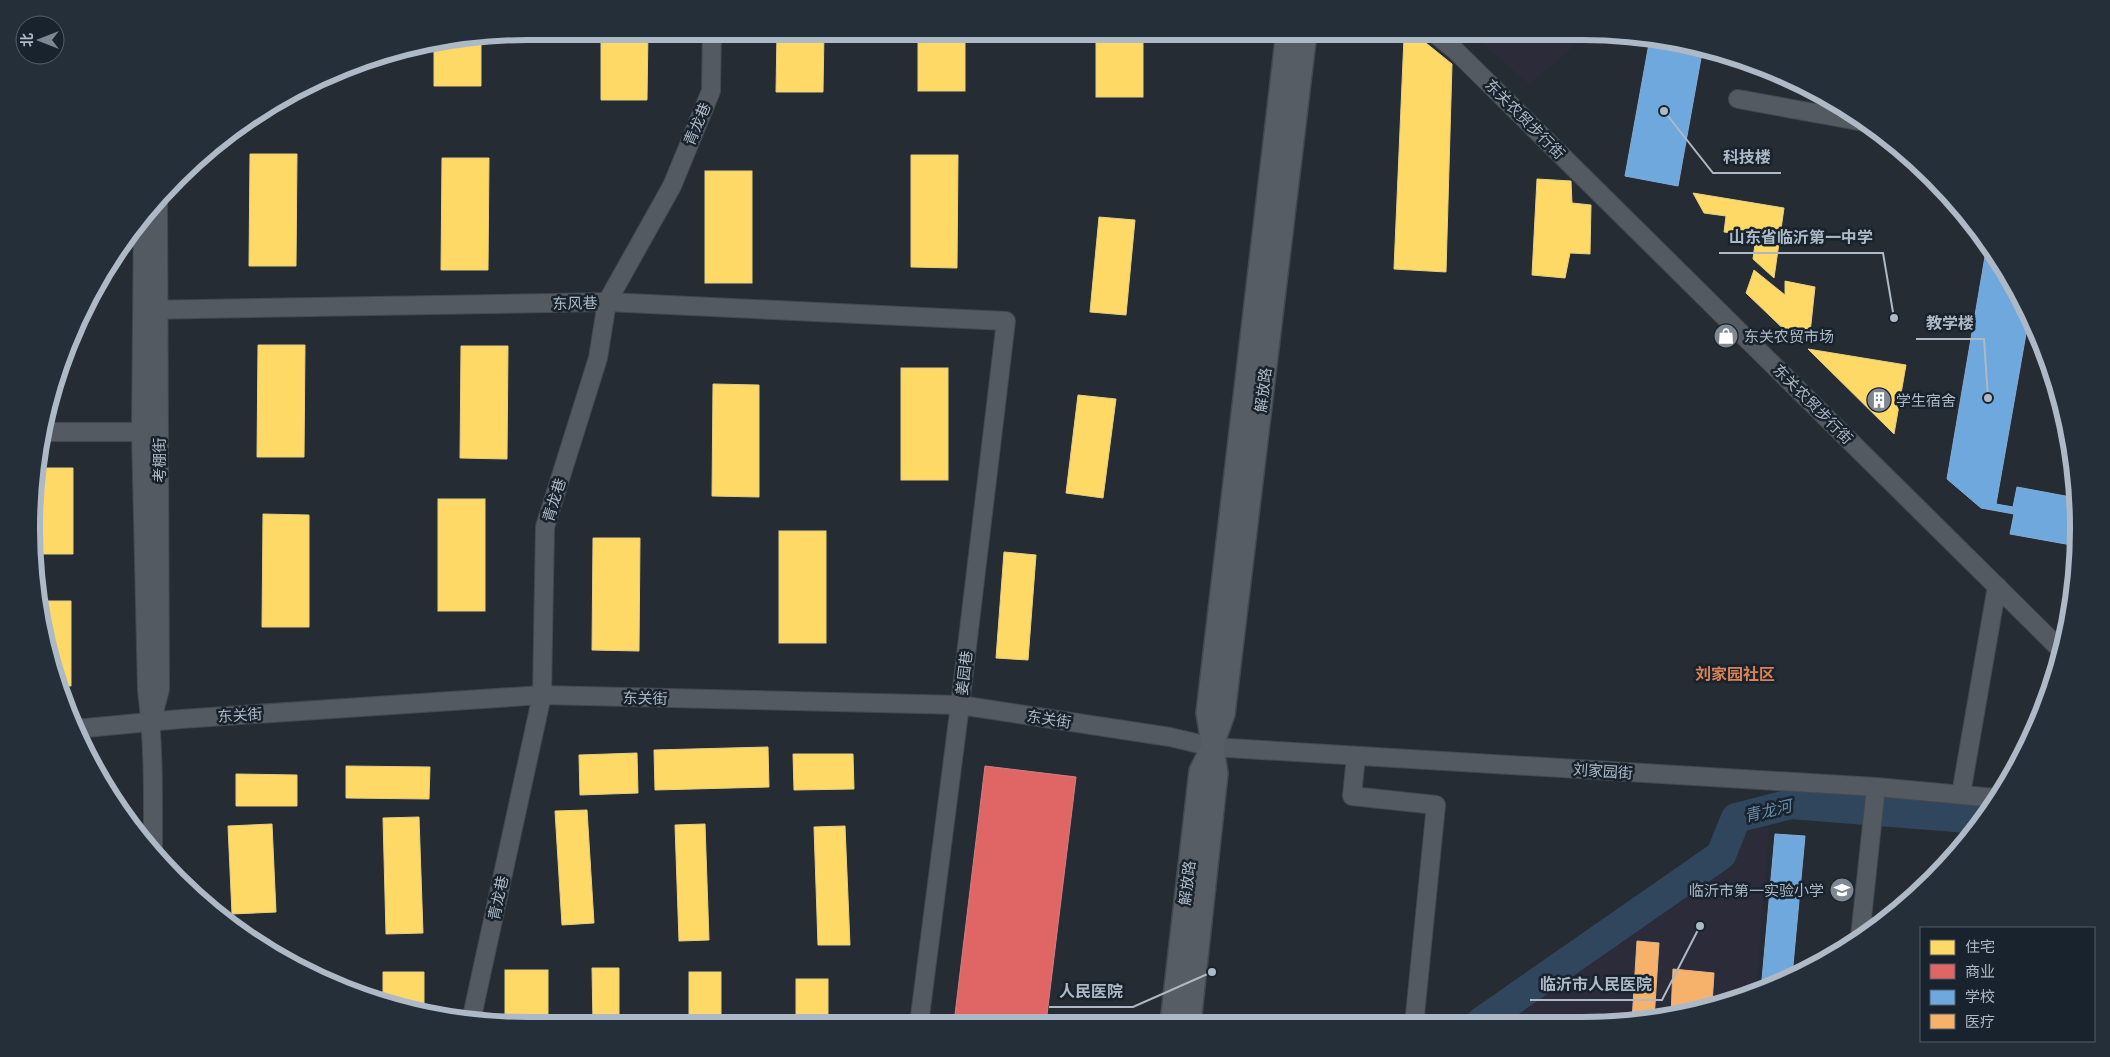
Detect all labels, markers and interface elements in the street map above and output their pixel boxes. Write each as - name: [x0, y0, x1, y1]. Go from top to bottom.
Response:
- north arrow: [15, 15, 65, 65]
- text: 北: [17, 33, 37, 47]
- street label: 东关农贸步行街: [1480, 74, 1570, 164]
- street label: 青龙巷: [679, 99, 715, 149]
- callout: 科技楼: [1713, 142, 1781, 173]
- text: 科技楼: [1723, 146, 1771, 169]
- callout: 山东省临沂第一中学: [1719, 222, 1883, 253]
- text: 山东省临沂第一中学: [1729, 226, 1873, 249]
- street label: 东风巷: [552, 292, 598, 314]
- callout: 教学楼: [1916, 308, 1984, 339]
- text: 教学楼: [1926, 312, 1974, 335]
- shop icon: 东关农贸市场: [1713, 323, 1739, 349]
- place label: 东关农贸市场: [1744, 326, 1834, 347]
- street label: 东关农贸步行街: [1768, 359, 1858, 449]
- street label: 解放路: [1250, 366, 1276, 414]
- building icon: 学生宿舍: [1866, 387, 1892, 413]
- place label: 学生宿舍: [1896, 390, 1956, 411]
- street label: 考棚街: [149, 437, 170, 483]
- street label: 青龙巷: [537, 475, 571, 525]
- street label: 姜园巷: [951, 649, 977, 697]
- district label: 刘家园社区: [1695, 663, 1775, 686]
- street label: 东关街: [622, 687, 668, 709]
- street label: 东关街: [217, 703, 263, 727]
- street label: 东关街: [1025, 705, 1073, 733]
- street label: 刘家园街: [1572, 758, 1634, 784]
- water label: 青龙河: [1742, 794, 1797, 828]
- street label: 解放路: [1174, 859, 1200, 907]
- street label: 青龙巷: [483, 874, 513, 922]
- school or university icon: 临沂市第一实验小学: [1829, 877, 1855, 903]
- place label: 临沂市第一实验小学: [1689, 880, 1824, 901]
- legend: [1920, 927, 2095, 1042]
- text: 住宅: [1965, 936, 1995, 957]
- text: 商业: [1965, 961, 1995, 982]
- callout: 临沂市人民医院: [1530, 969, 1662, 1000]
- text: 临沂市人民医院: [1540, 973, 1652, 996]
- callout: 人民医院: [1049, 976, 1133, 1007]
- text: 人民医院: [1059, 980, 1123, 1003]
- text: 学校: [1965, 986, 1995, 1007]
- text: 医疗: [1965, 1011, 1995, 1032]

